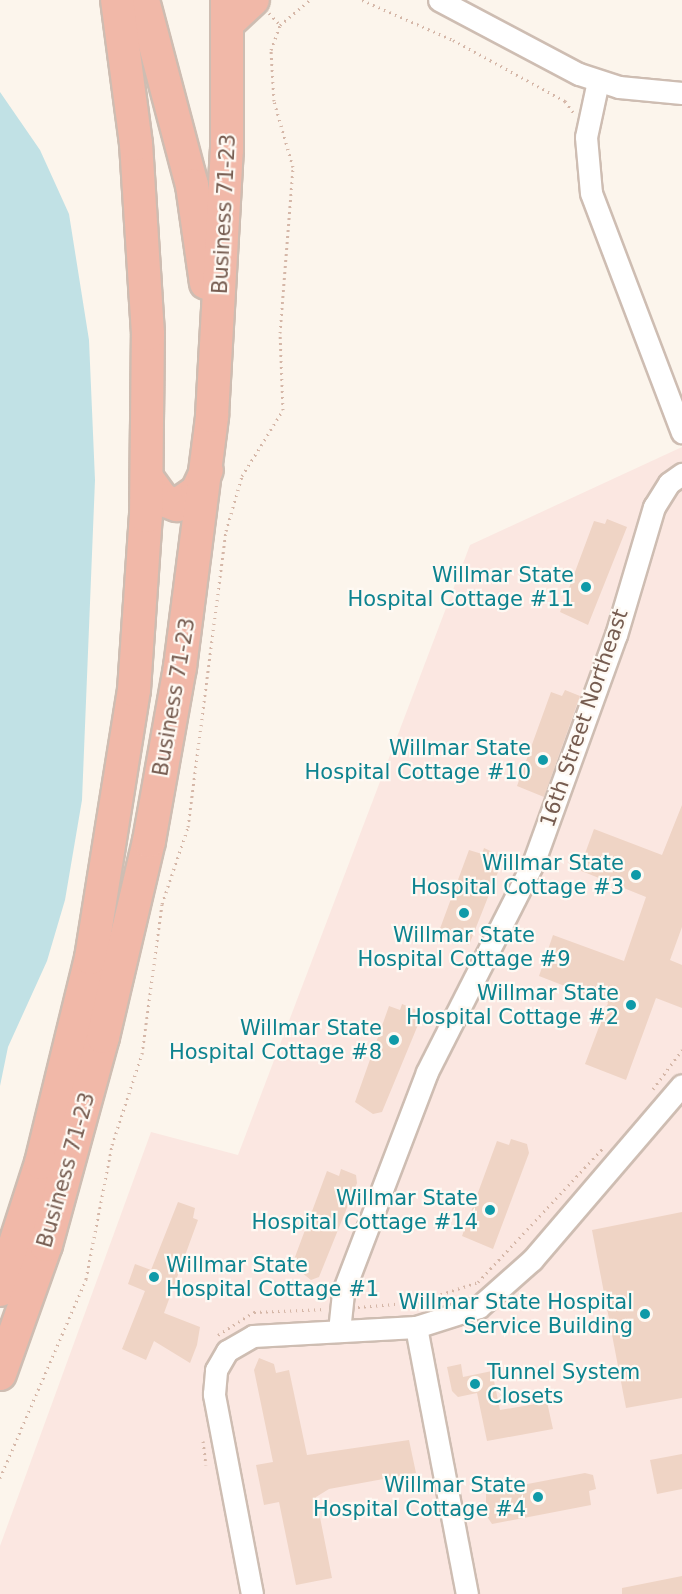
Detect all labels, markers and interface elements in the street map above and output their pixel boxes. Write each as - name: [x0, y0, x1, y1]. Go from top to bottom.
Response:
- street label: Business 71-23: [207, 133, 241, 295]
- place label: Willmar State Hospital Cottage #11: [348, 562, 574, 612]
- marker: Willmar State Hospital Cottage #11: [579, 580, 593, 594]
- street label: 16th Street Northeast: [535, 606, 633, 830]
- street label: Business 71-23: [148, 616, 200, 778]
- place label: Willmar State Hospital Cottage #10: [305, 735, 531, 785]
- marker: Willmar State Hospital Cottage #10: [536, 753, 550, 767]
- place label: Willmar State Hospital Cottage #3: [411, 850, 624, 900]
- marker: Willmar State Hospital Cottage #3: [629, 868, 643, 882]
- marker: Willmar State Hospital Cottage #9: [457, 906, 471, 920]
- place label: Willmar State Hospital Cottage #9: [357, 922, 571, 972]
- place label: Willmar State Hospital Cottage #2: [406, 980, 619, 1030]
- marker: Willmar State Hospital Cottage #2: [624, 998, 638, 1012]
- place label: Willmar State Hospital Cottage #8: [169, 1015, 382, 1065]
- marker: Willmar State Hospital Cottage #8: [387, 1033, 401, 1047]
- street label: Business 71-23: [32, 1089, 100, 1251]
- place label: Willmar State Hospital Cottage #14: [252, 1185, 478, 1235]
- marker: Willmar State Hospital Cottage #14: [483, 1203, 497, 1217]
- place label: Willmar State Hospital Cottage #1: [166, 1252, 379, 1302]
- marker: Willmar State Hospital Cottage #1: [147, 1270, 161, 1284]
- place label: Willmar State Hospital Service Building: [399, 1289, 633, 1339]
- marker: Willmar State Hospital Service Building: [638, 1307, 652, 1321]
- place label: Tunnel System Closets: [487, 1359, 640, 1409]
- marker: Tunnel System Closets: [468, 1377, 482, 1391]
- place label: Willmar State Hospital Cottage #4: [313, 1472, 526, 1522]
- marker: Willmar State Hospital Cottage #4: [531, 1490, 545, 1504]

